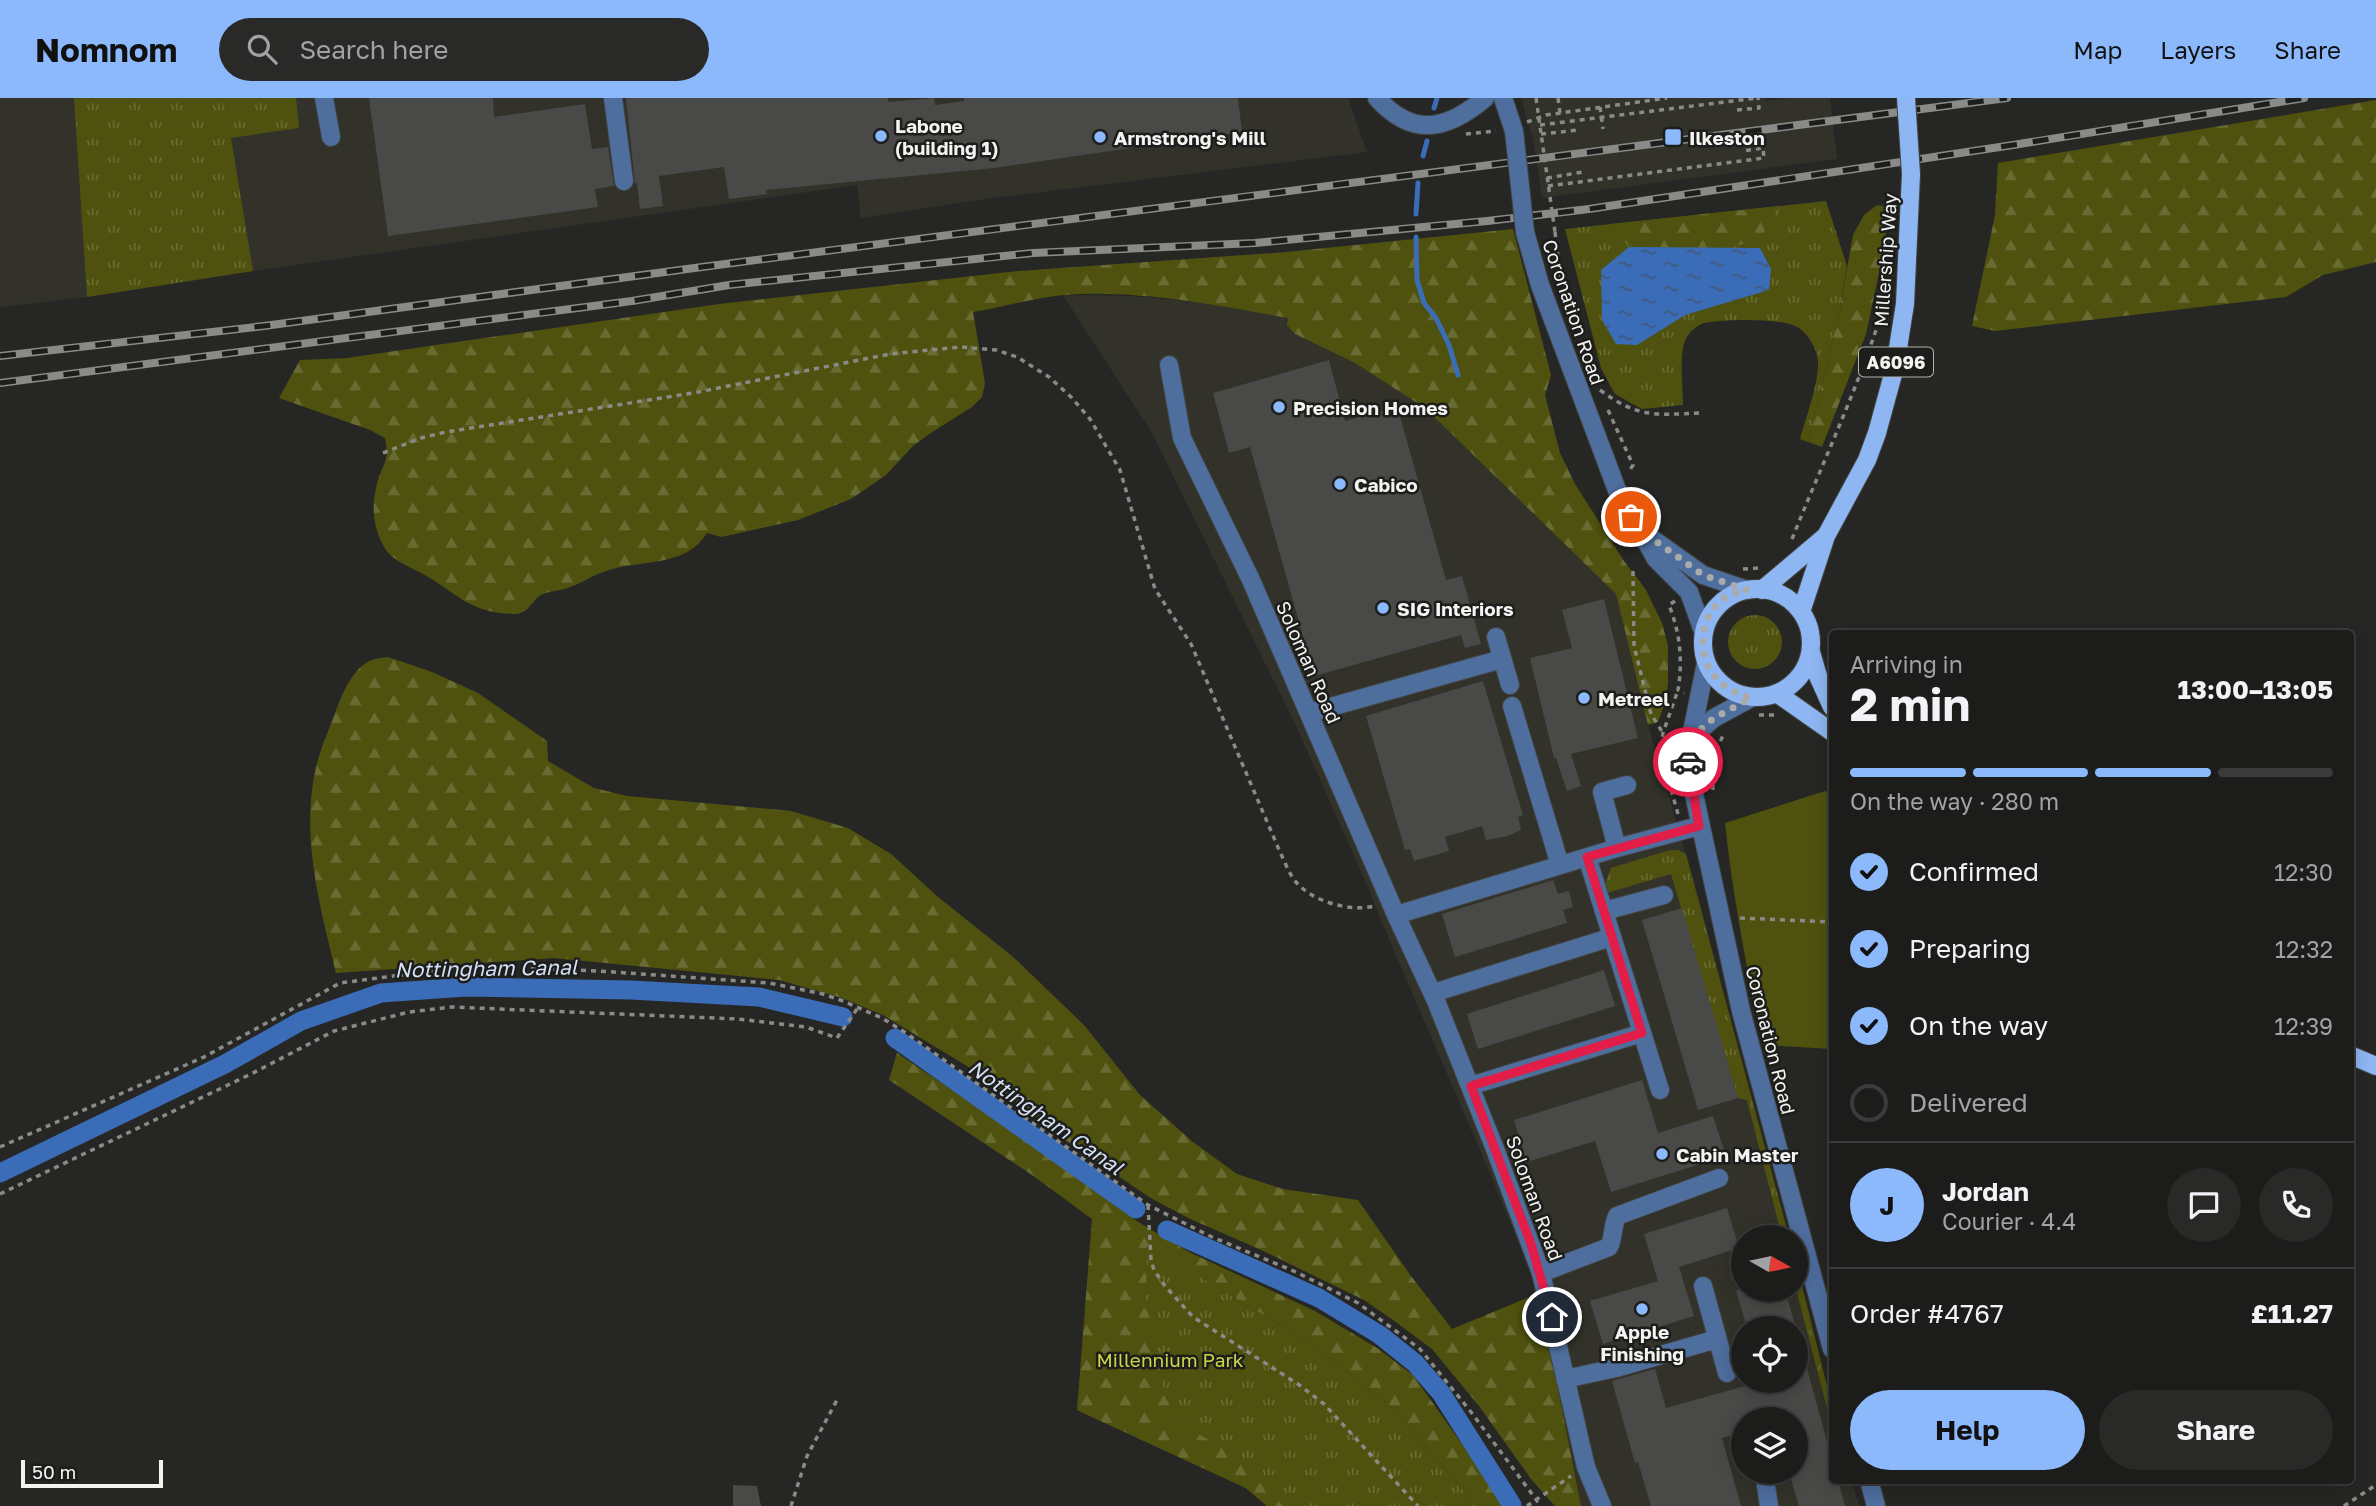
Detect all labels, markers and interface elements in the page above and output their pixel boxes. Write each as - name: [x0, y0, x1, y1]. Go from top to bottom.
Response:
- search box: [219, 18, 709, 81]
- text: Nomnom: [35, 30, 177, 69]
- icon: search: [243, 30, 281, 68]
- text: Search here: [299, 34, 448, 65]
- text: Map: [2073, 35, 2122, 64]
- text: Layers: [2160, 35, 2236, 64]
- text: Share: [2274, 35, 2341, 64]
- place label: Labone (building 1): [895, 114, 999, 159]
- place label: Armstrong's Mill: [1114, 126, 1266, 149]
- place label: Ilkeston: [1689, 126, 1765, 149]
- marker: Ilkeston: [1663, 127, 1683, 147]
- marker: Labone (building 1): [873, 128, 889, 144]
- marker: Armstrong's Mill: [1092, 129, 1108, 145]
- street label: Millership Way: [1869, 192, 1901, 327]
- street label: Coronation Road: [1538, 236, 1610, 388]
- road number: A6096: [1859, 348, 1933, 376]
- place label: Precision Homes: [1293, 396, 1448, 419]
- marker: Precision Homes: [1271, 399, 1287, 415]
- place label: Cabico: [1354, 473, 1418, 496]
- marker: Cabico: [1332, 476, 1348, 492]
- pin: [1601, 487, 1661, 547]
- icon: bag: [1612, 498, 1650, 536]
- street label: Soloman Road: [1272, 597, 1346, 727]
- place label: SIG Interiors: [1397, 597, 1514, 620]
- marker: SIG Interiors: [1375, 600, 1391, 616]
- text: Arriving in: [1850, 650, 1963, 678]
- text: 13:00–13:05: [2178, 674, 2333, 705]
- text: 2 min: [1850, 676, 1970, 731]
- place label: Metreel: [1598, 687, 1670, 710]
- marker: Metreel: [1576, 690, 1592, 706]
- courier: [1653, 727, 1723, 797]
- icon: car: [1669, 743, 1707, 781]
- text: On the way · 280 m: [1850, 787, 2059, 815]
- icon: check: [1850, 853, 1888, 891]
- text: Confirmed: [1909, 856, 2039, 887]
- text: 12:30: [2274, 858, 2333, 886]
- icon: check: [1850, 930, 1888, 968]
- text: Preparing: [1909, 933, 2031, 964]
- text: 12:32: [2275, 935, 2333, 963]
- water label: Nottingham Canal: [394, 953, 579, 983]
- street label: Coronation Road: [1741, 963, 1801, 1117]
- icon: check: [1850, 1007, 1888, 1045]
- text: On the way: [1909, 1010, 2048, 1041]
- text: 12:39: [2274, 1012, 2333, 1040]
- water label: Nottingham Canal: [964, 1054, 1129, 1181]
- text: Delivered: [1909, 1087, 2028, 1118]
- street label: Soloman Road: [1502, 1132, 1568, 1264]
- place label: Cabin Master: [1676, 1143, 1799, 1166]
- marker: Cabin Master: [1654, 1146, 1670, 1162]
- button: chat: [2167, 1168, 2241, 1242]
- button: phone: [2259, 1168, 2333, 1242]
- text: Jordan: [1942, 1176, 2029, 1207]
- text: J: [1880, 1190, 1894, 1221]
- text: Courier · 4.4: [1942, 1207, 2076, 1235]
- north arrow: [1731, 1225, 1808, 1302]
- map controls: [1731, 1225, 1808, 1484]
- pin: [1522, 1287, 1582, 1347]
- icon: home: [1533, 1298, 1571, 1336]
- text: Order #4767: [1850, 1298, 2004, 1329]
- text: £11.27: [2251, 1298, 2333, 1329]
- marker: Apple Finishing: [1634, 1301, 1650, 1317]
- button: locate: [1731, 1316, 1808, 1393]
- place label: Apple Finishing: [1600, 1320, 1684, 1365]
- park label: Millennium Park: [1096, 1348, 1244, 1371]
- button: Help: [1850, 1390, 2085, 1470]
- button: Share: [2099, 1390, 2333, 1470]
- button: layers: [1731, 1407, 1808, 1484]
- scale bar: [21, 1457, 163, 1489]
- text: 50 m: [32, 1460, 76, 1483]

